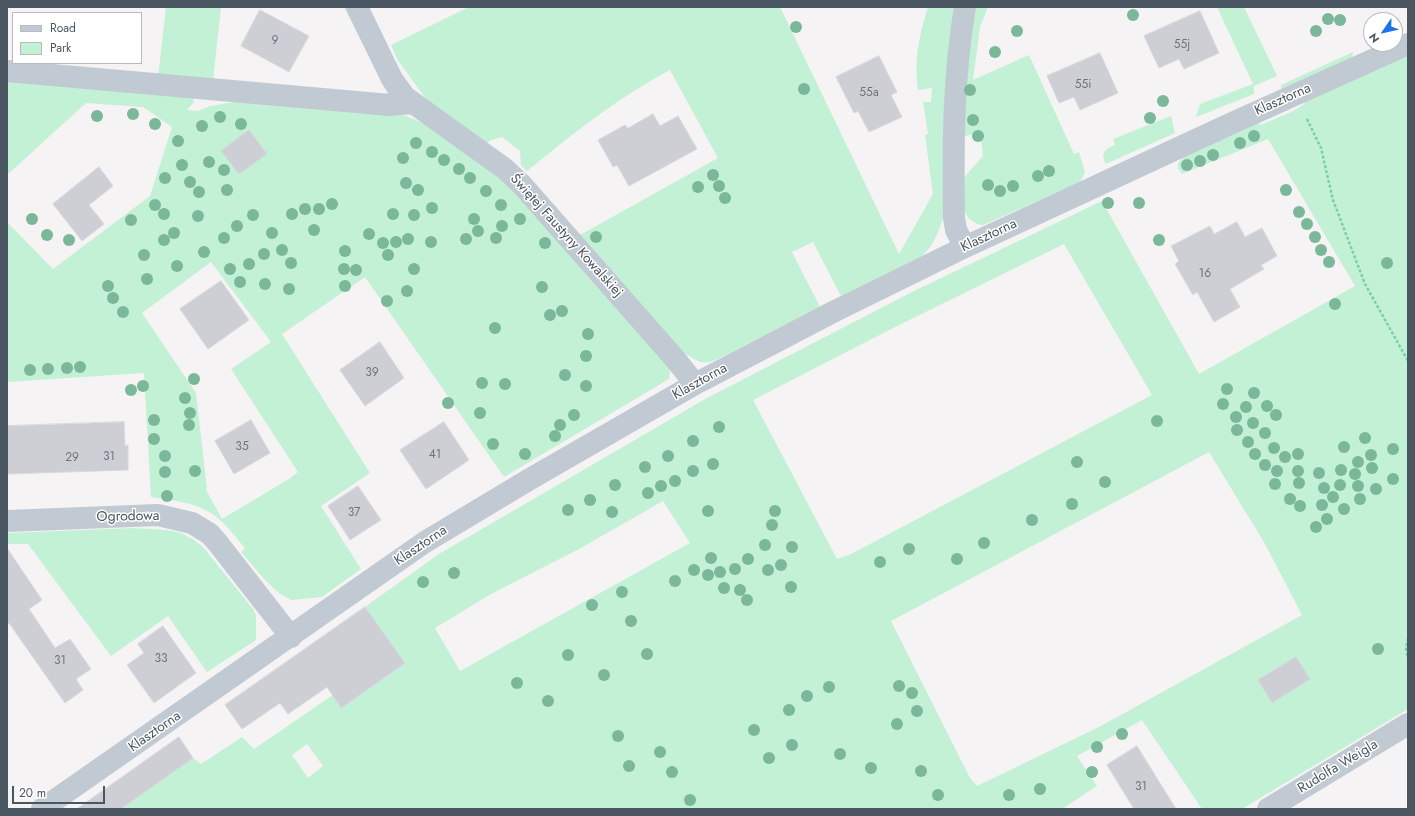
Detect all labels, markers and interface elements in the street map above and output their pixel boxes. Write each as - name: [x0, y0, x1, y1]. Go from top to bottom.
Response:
- legend: [12, 12, 142, 64]
- north arrow: [1363, 12, 1403, 52]
- text: Road: [50, 19, 76, 37]
- text: N: [1365, 30, 1383, 46]
- house number: 9: [272, 34, 278, 48]
- house number: 55j: [1174, 38, 1190, 52]
- text: Park: [50, 39, 71, 57]
- house number: 55i: [1075, 78, 1091, 92]
- street label: Klasztorna: [1252, 80, 1314, 120]
- house number: 55a: [859, 86, 879, 100]
- street label: Świętej Faustyny Kowalskiej: [506, 171, 626, 301]
- street label: Klasztorna: [958, 216, 1020, 256]
- house number: 16: [1199, 267, 1211, 281]
- street label: Klasztorna: [670, 360, 730, 404]
- house number: 39: [365, 366, 379, 380]
- house number: 35: [235, 440, 249, 454]
- house number: 41: [429, 448, 441, 462]
- house number: 31: [103, 450, 115, 464]
- house number: 29: [65, 451, 79, 465]
- house number: 37: [348, 506, 360, 520]
- street label: Ogrodowa: [96, 508, 160, 526]
- street label: Klasztorna: [391, 522, 451, 570]
- house number: 33: [154, 652, 168, 666]
- house number: 31: [54, 654, 66, 668]
- street label: Klasztorna: [126, 708, 184, 756]
- street label: Rudolfa Weigla: [1295, 736, 1381, 798]
- scale bar: [14, 778, 107, 804]
- house number: 31: [1135, 780, 1147, 794]
- text: 20 m: [19, 784, 46, 802]

